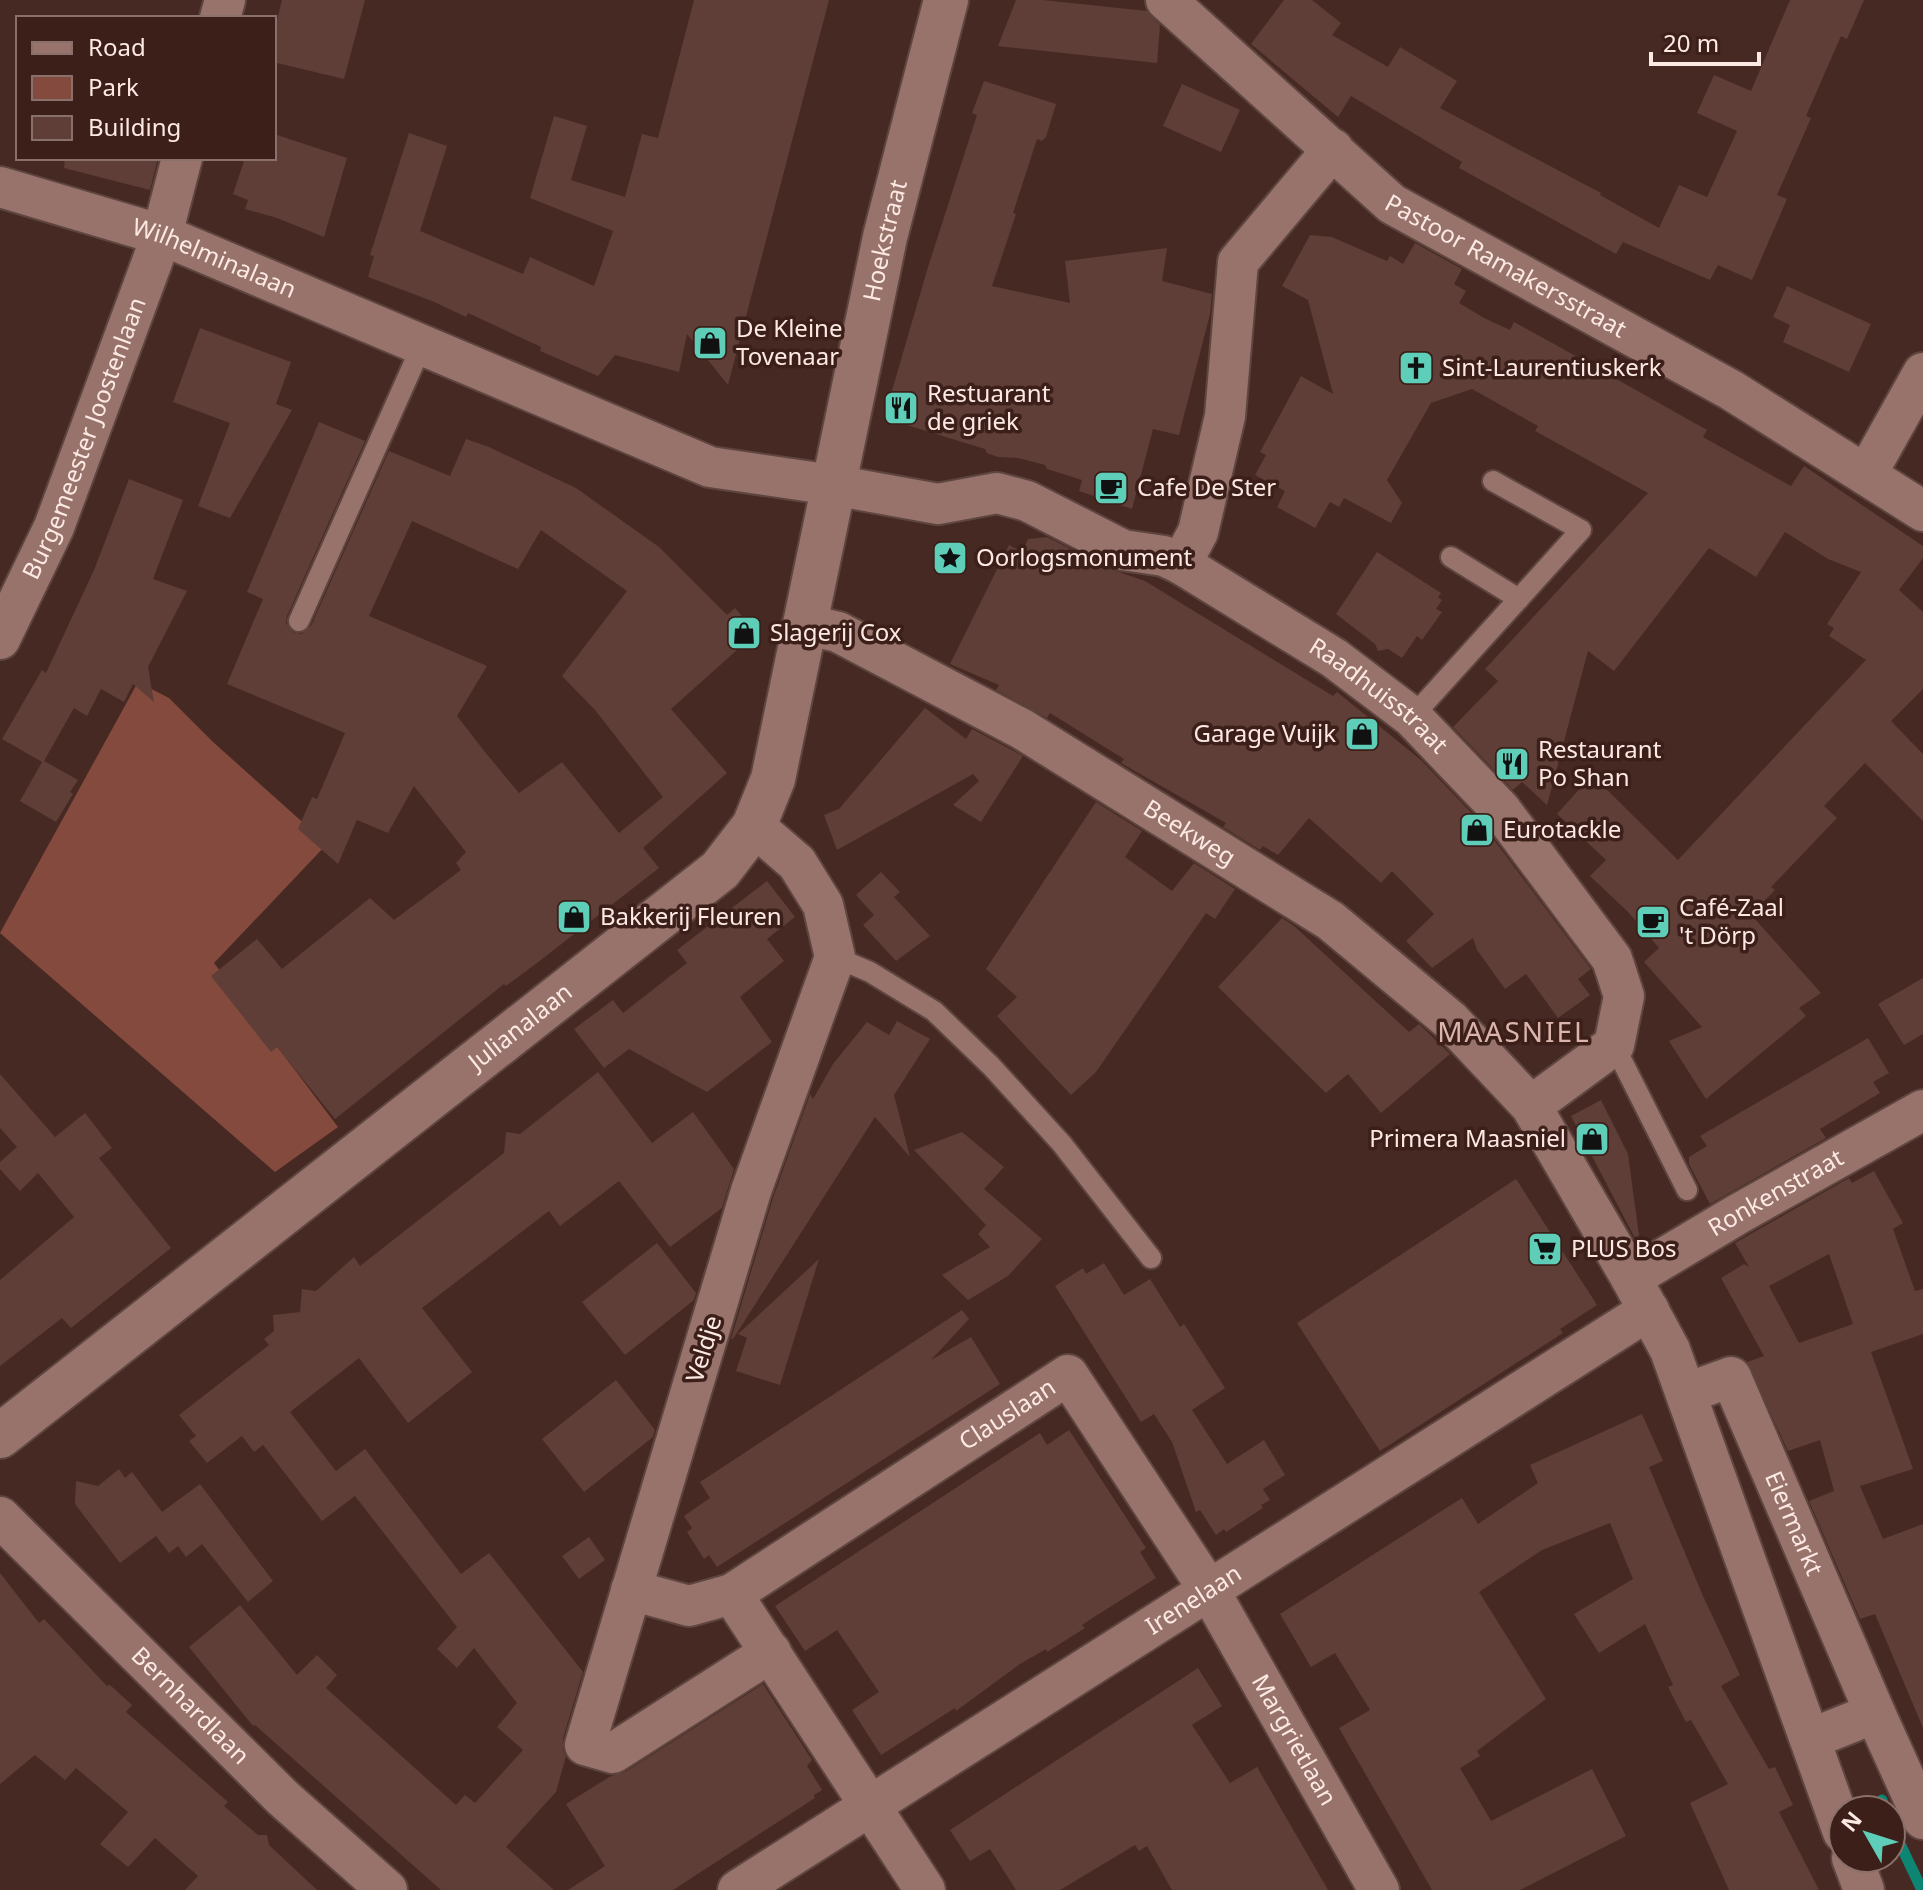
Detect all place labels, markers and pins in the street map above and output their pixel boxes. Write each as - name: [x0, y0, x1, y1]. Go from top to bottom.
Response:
- place label: De Kleine Tovenaar: [736, 311, 842, 372]
- shop icon: De Kleine Tovenaar: [691, 324, 729, 362]
- church icon: Sint-Laurentiuskerk: [1397, 349, 1435, 387]
- place label: Sint-Laurentiuskerk: [1442, 350, 1662, 383]
- place label: Restuarant de griek: [927, 376, 1051, 437]
- restaurant icon: Restuarant de griek: [882, 389, 920, 427]
- cafe icon: Cafe De Ster: [1092, 469, 1130, 507]
- place label: Cafe De Ster: [1137, 470, 1276, 503]
- place icon: Oorlogsmonument: [931, 539, 969, 577]
- place label: Oorlogsmonument: [976, 540, 1193, 573]
- shop icon: Slagerij Cox: [725, 614, 763, 652]
- place label: Slagerij Cox: [770, 615, 902, 648]
- shop icon: Garage Vuijk: [1343, 715, 1381, 753]
- place label: Garage Vuijk: [1193, 716, 1336, 749]
- place label: Restaurant Po Shan: [1538, 732, 1662, 793]
- restaurant icon: Restaurant Po Shan: [1493, 745, 1531, 783]
- shop icon: Eurotackle: [1458, 811, 1496, 849]
- place label: Eurotackle: [1503, 812, 1621, 845]
- place label: Café-Zaal 't Dörp: [1679, 890, 1784, 951]
- shop icon: Bakkerij Fleuren: [555, 898, 593, 936]
- place label: Bakkerij Fleuren: [600, 899, 782, 932]
- cafe icon: Café-Zaal 't Dörp: [1634, 903, 1672, 941]
- shop icon: Primera Maasniel: [1573, 1120, 1611, 1158]
- place label: Primera Maasniel: [1369, 1121, 1566, 1154]
- supermarket icon: PLUS Bos: [1526, 1230, 1564, 1268]
- place label: PLUS Bos: [1571, 1231, 1676, 1264]

